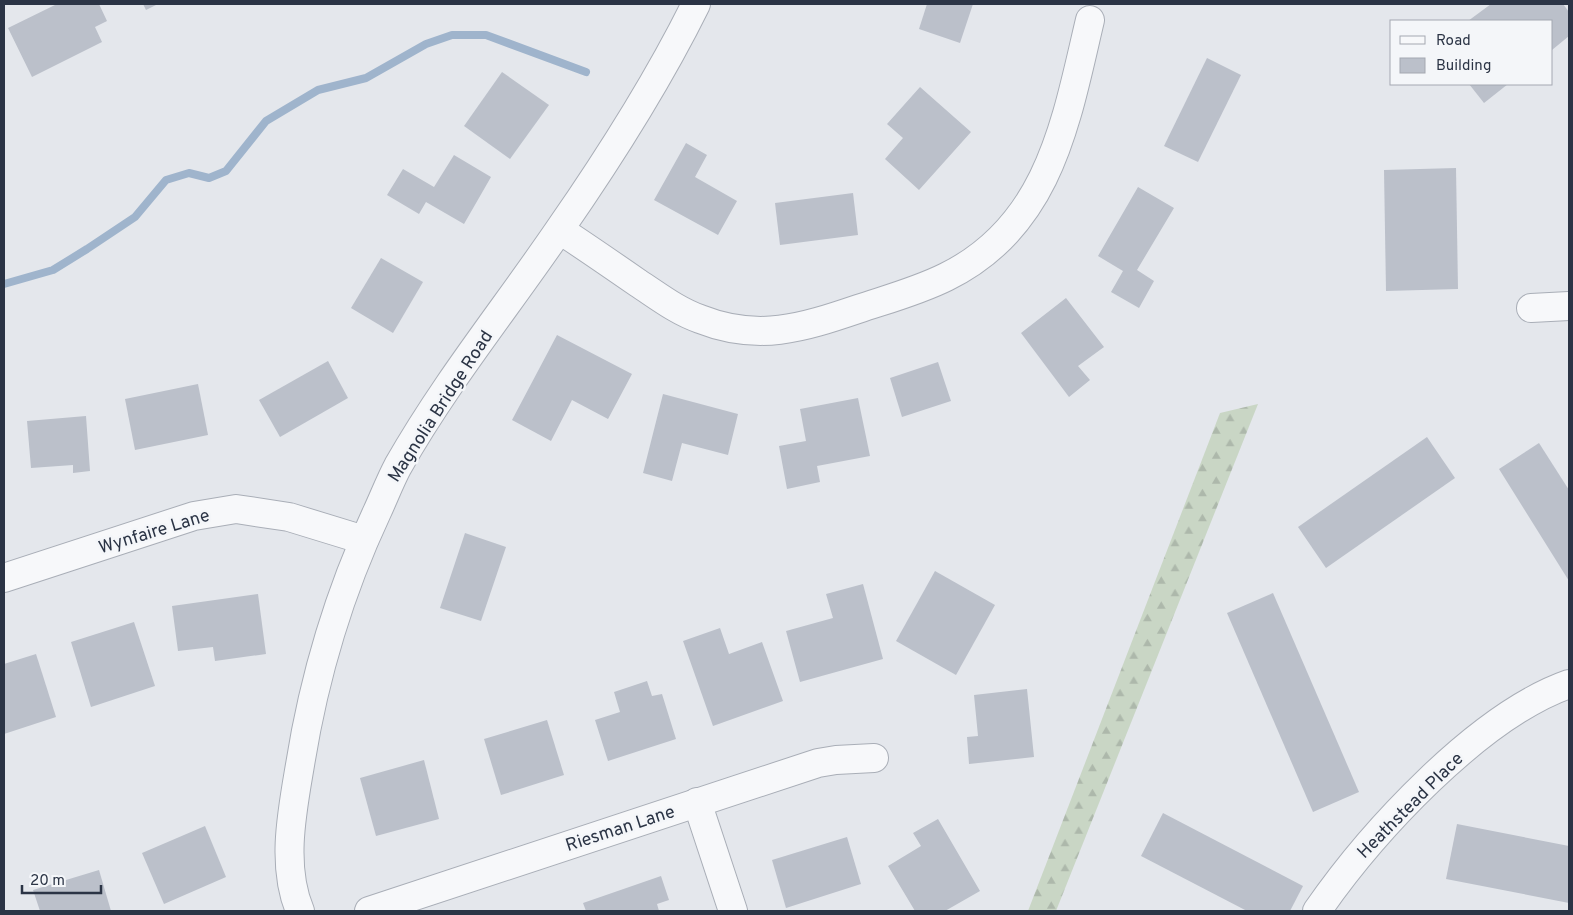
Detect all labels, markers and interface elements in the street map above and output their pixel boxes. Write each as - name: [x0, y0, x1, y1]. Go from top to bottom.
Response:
- legend: [1390, 20, 1553, 85]
- text: Road: [1436, 32, 1471, 51]
- text: Building: [1436, 57, 1491, 76]
- street label: Magnolia Bridge Road: [384, 327, 499, 487]
- street label: Wynfaire Lane: [96, 505, 213, 560]
- street label: Heathstead Place: [1353, 748, 1469, 864]
- street label: Riesman Lane: [563, 801, 678, 858]
- scale bar: [22, 862, 101, 894]
- text: 20 m: [30, 872, 65, 891]

